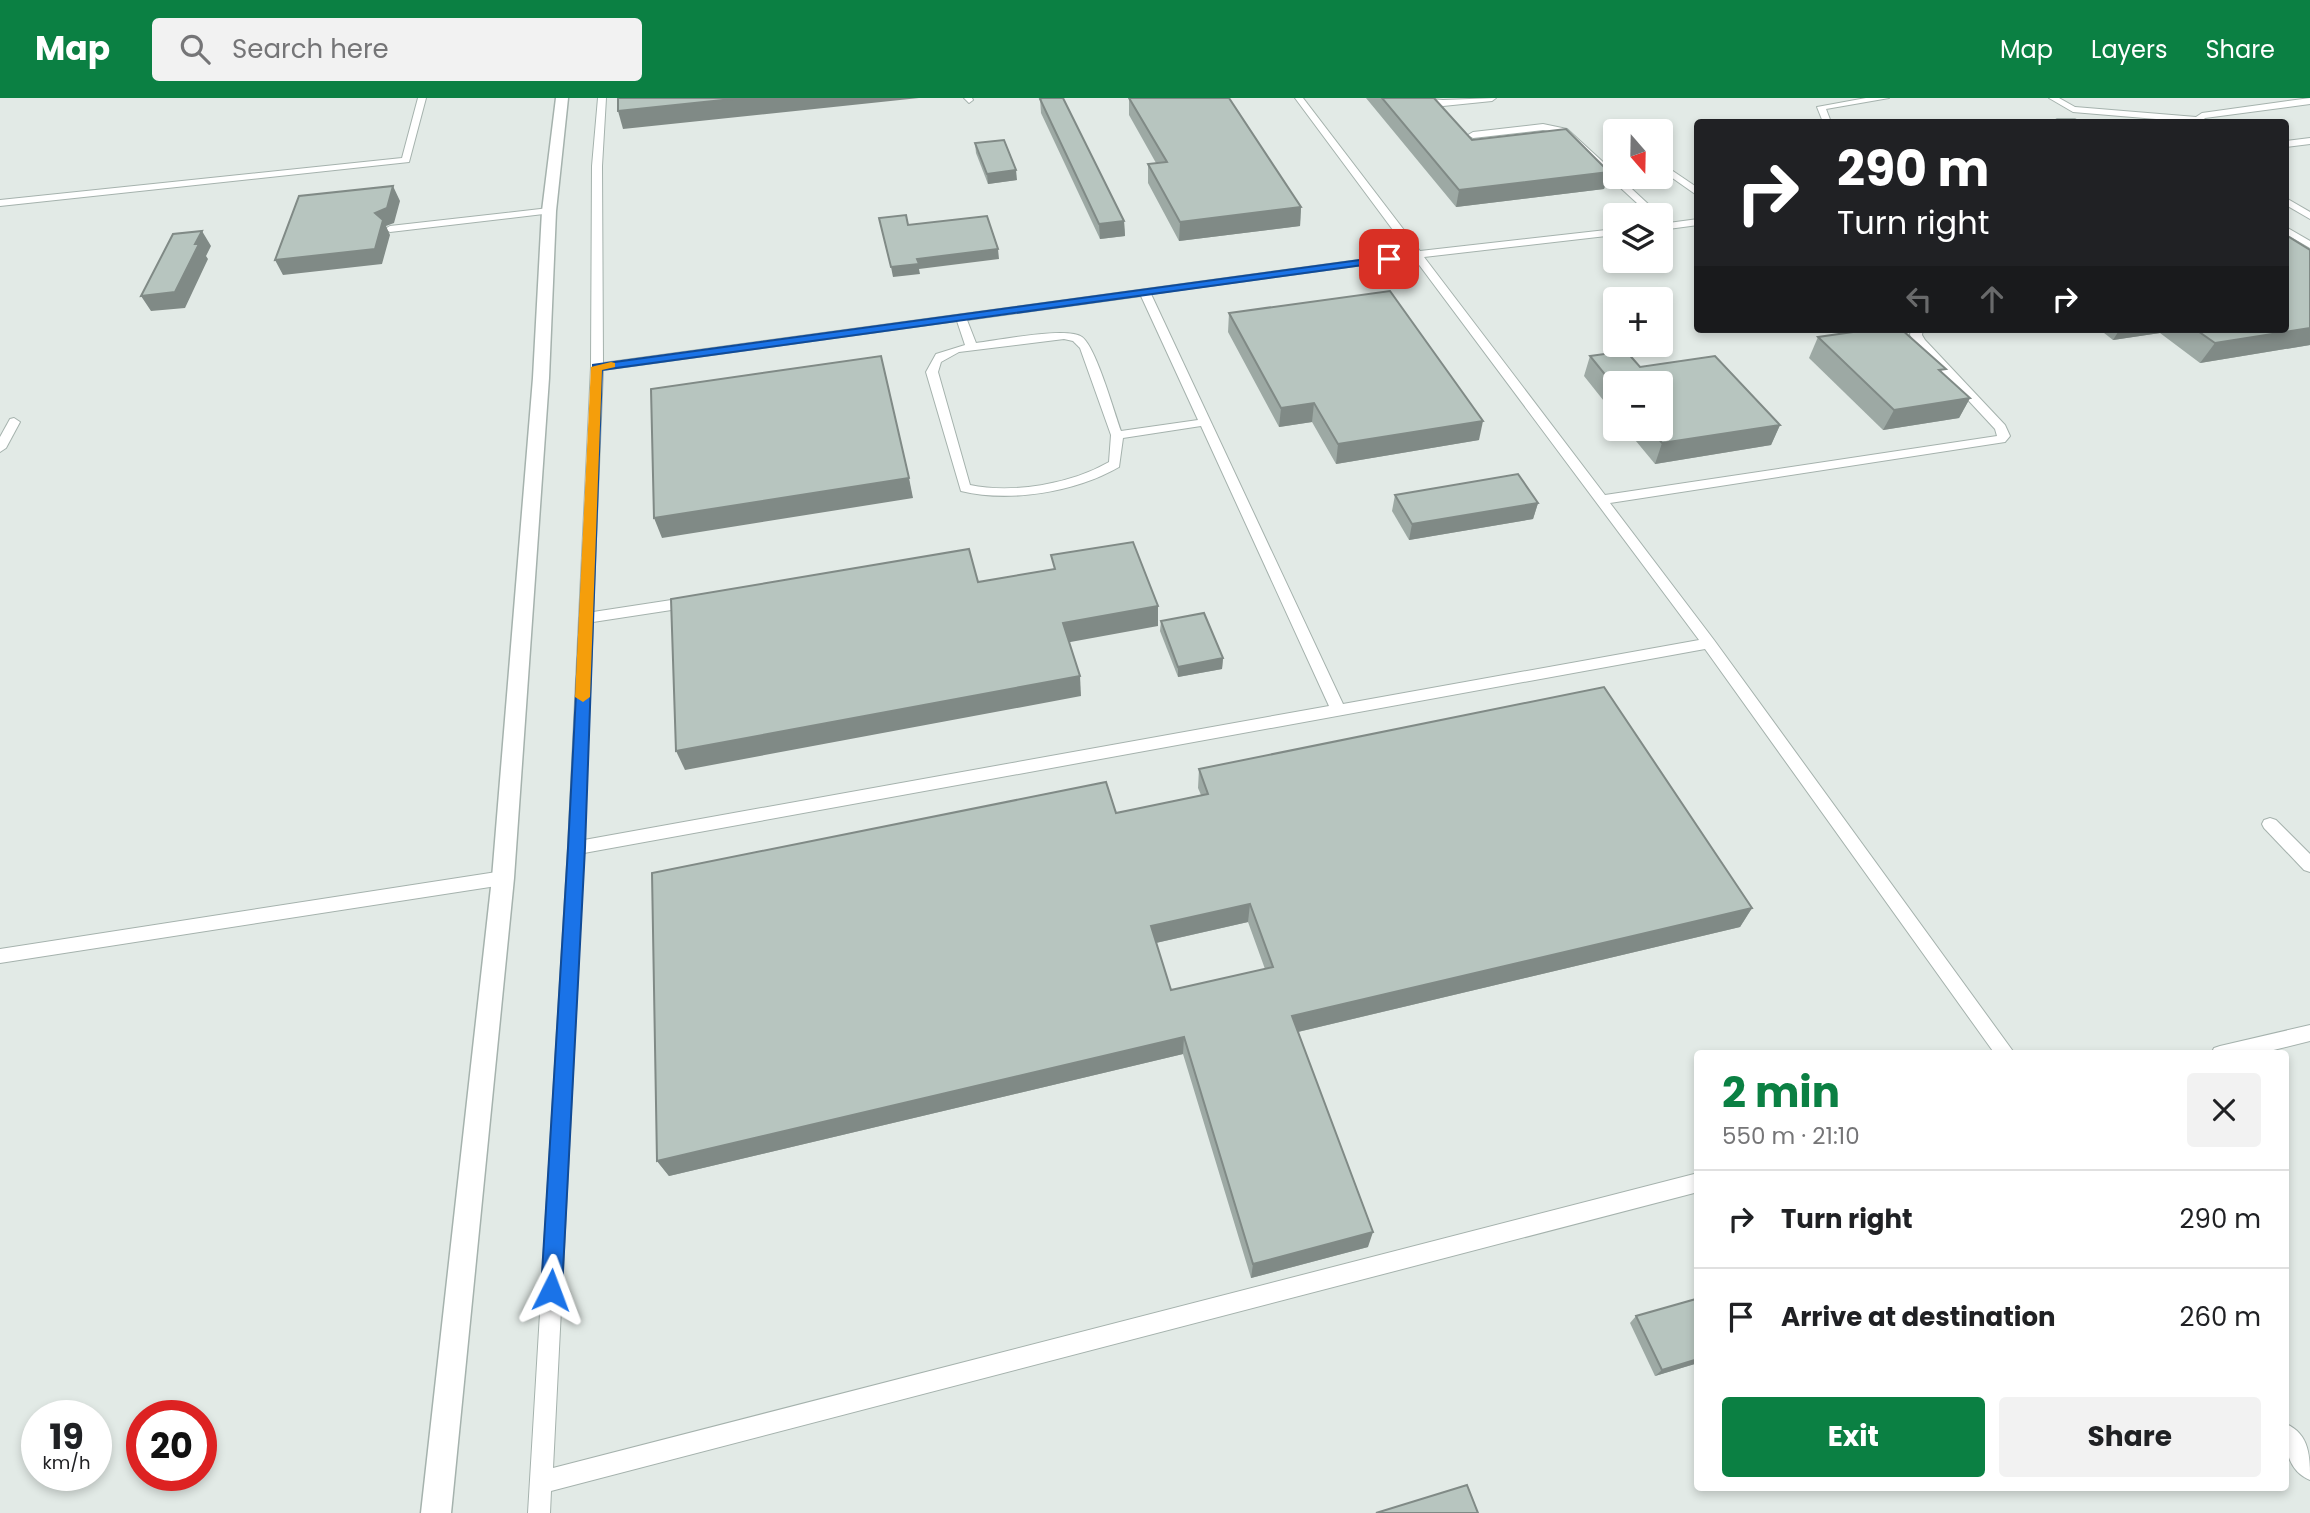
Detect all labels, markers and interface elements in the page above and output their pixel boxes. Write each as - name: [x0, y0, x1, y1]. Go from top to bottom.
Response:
- search box: [152, 18, 642, 81]
- text: Map: [35, 25, 110, 72]
- icon: search: [176, 30, 214, 68]
- text: Search here: [232, 31, 389, 67]
- text: Map: [2000, 33, 2053, 66]
- text: Layers: [2091, 33, 2167, 66]
- text: Share: [2205, 33, 2275, 66]
- north arrow: [1603, 119, 1673, 189]
- map controls: [1603, 119, 1673, 441]
- text: 290 m: [1837, 135, 1989, 203]
- icon: right: [1722, 147, 1813, 238]
- text: Turn right: [1837, 200, 1989, 245]
- button: layers: [1603, 203, 1673, 273]
- pin: [1359, 229, 1419, 289]
- icon: arrive: [1370, 240, 1408, 278]
- icon: left: [1900, 280, 1938, 318]
- icon: ahead: [1973, 280, 2011, 318]
- icon: right: [2046, 280, 2084, 318]
- button: +: [1603, 287, 1673, 357]
- button: −: [1603, 371, 1673, 441]
- text: 2 min: [1722, 1063, 1840, 1122]
- button: close: [2187, 1073, 2261, 1147]
- text: 550 m · 21:10: [1722, 1120, 1860, 1152]
- icon: right: [1722, 1200, 1760, 1238]
- text: Turn right: [1781, 1201, 1913, 1237]
- text: 290 m: [2180, 1201, 2261, 1237]
- position arrow: [514, 1253, 588, 1327]
- icon: arrive: [1722, 1298, 1760, 1336]
- text: Arrive at destination: [1781, 1299, 2056, 1335]
- text: 260 m: [2179, 1299, 2261, 1335]
- button: Exit: [1722, 1397, 1985, 1477]
- button: Share: [1999, 1397, 2261, 1477]
- speed limit sign: 20: [126, 1400, 217, 1491]
- text: 19: [49, 1412, 84, 1461]
- text: km/h: [43, 1450, 90, 1475]

